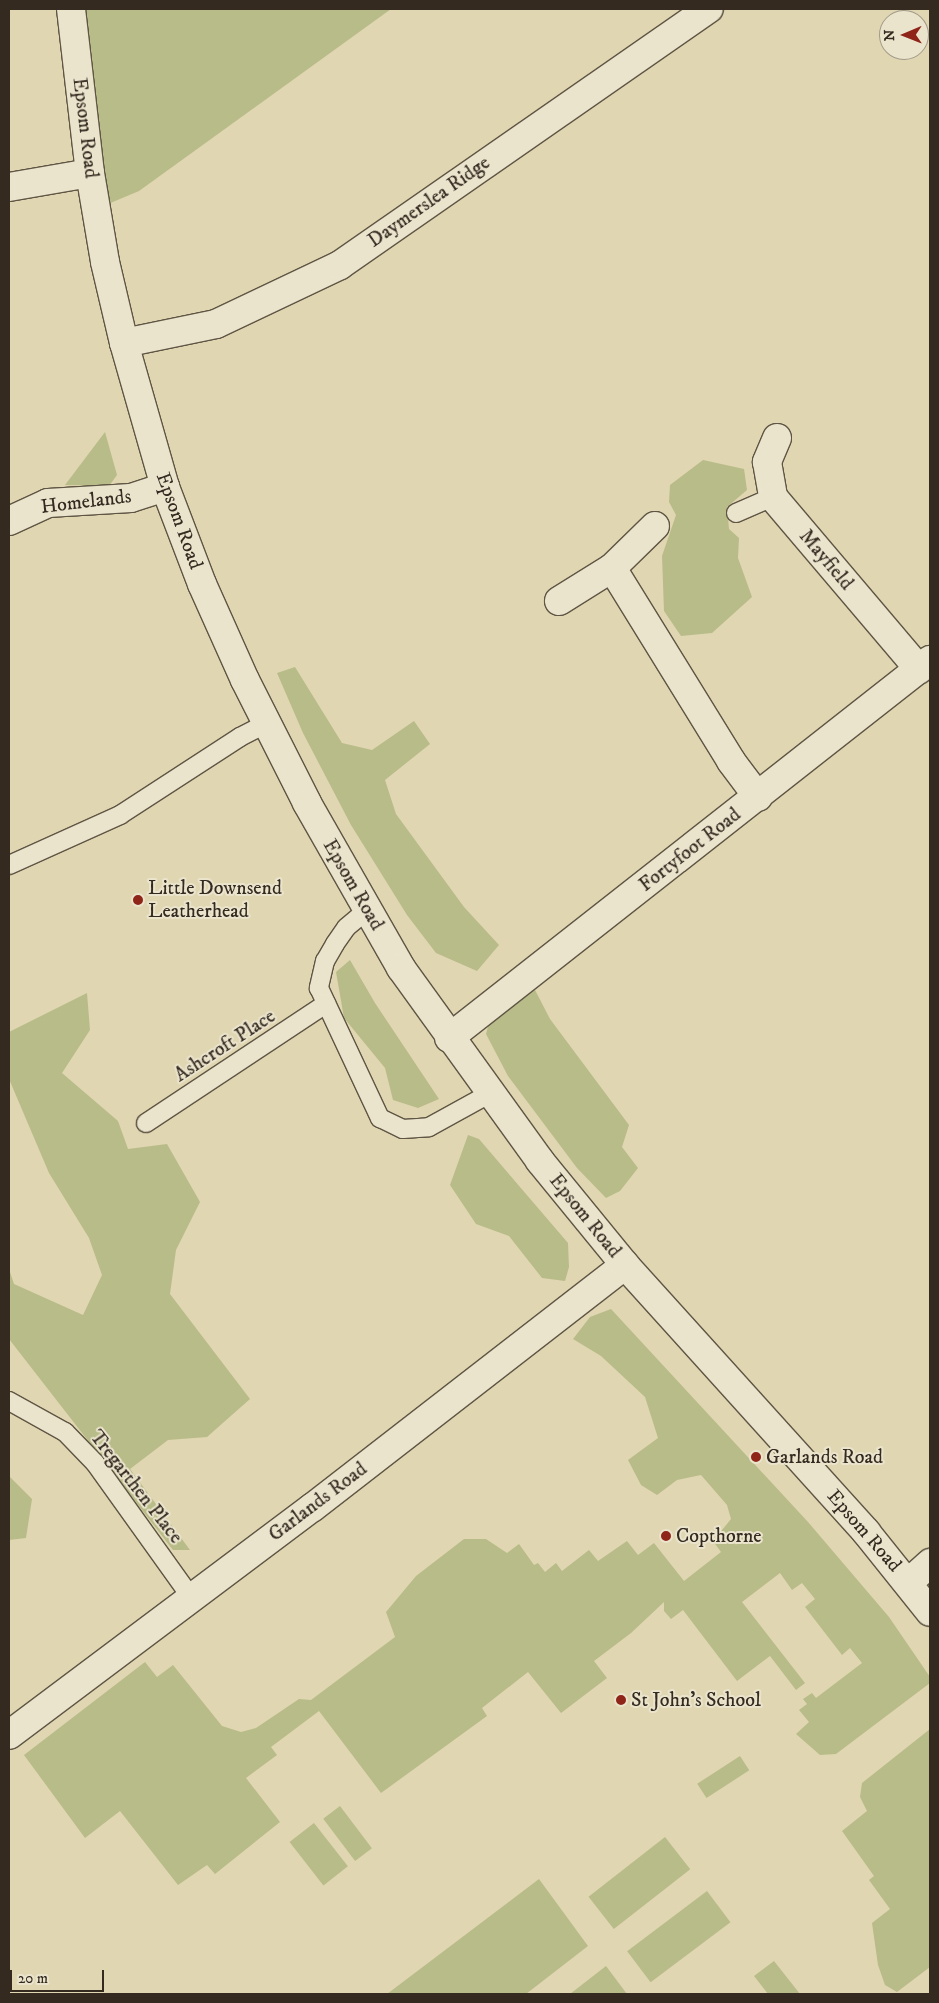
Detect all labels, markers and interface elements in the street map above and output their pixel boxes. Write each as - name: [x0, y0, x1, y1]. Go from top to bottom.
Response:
- north arrow: [879, 10, 929, 60]
- text: N: [881, 29, 899, 41]
- street label: Epsom Road: [67, 76, 103, 180]
- street label: Daymerslea Ridge: [363, 151, 495, 253]
- street label: Epsom Road: [150, 469, 208, 573]
- street label: Homelands: [39, 485, 133, 519]
- street label: Mayfield: [794, 525, 858, 595]
- street label: Fortyfoot Road: [634, 803, 746, 897]
- street label: Epsom Road: [317, 835, 389, 935]
- place label: Little Downsend Leatherhead: [148, 876, 282, 923]
- marker: Little Downsend Leatherhead: [132, 894, 144, 906]
- street label: Ashcroft Place: [170, 1004, 280, 1088]
- street label: Epsom Road: [544, 1169, 626, 1263]
- street label: Tregarthen Place: [84, 1426, 188, 1548]
- place label: Garlands Road: [766, 1445, 883, 1469]
- marker: Garlands Road: [750, 1451, 762, 1463]
- street label: Garlands Road: [264, 1457, 372, 1547]
- street label: Epsom Road: [822, 1485, 906, 1577]
- place label: Copthorne: [676, 1524, 762, 1548]
- marker: Copthorne: [660, 1530, 672, 1542]
- place label: St John's School: [631, 1688, 761, 1712]
- marker: St John's School: [615, 1694, 627, 1706]
- scale bar: [12, 1960, 106, 1992]
- text: 20 m: [18, 1969, 48, 1988]

